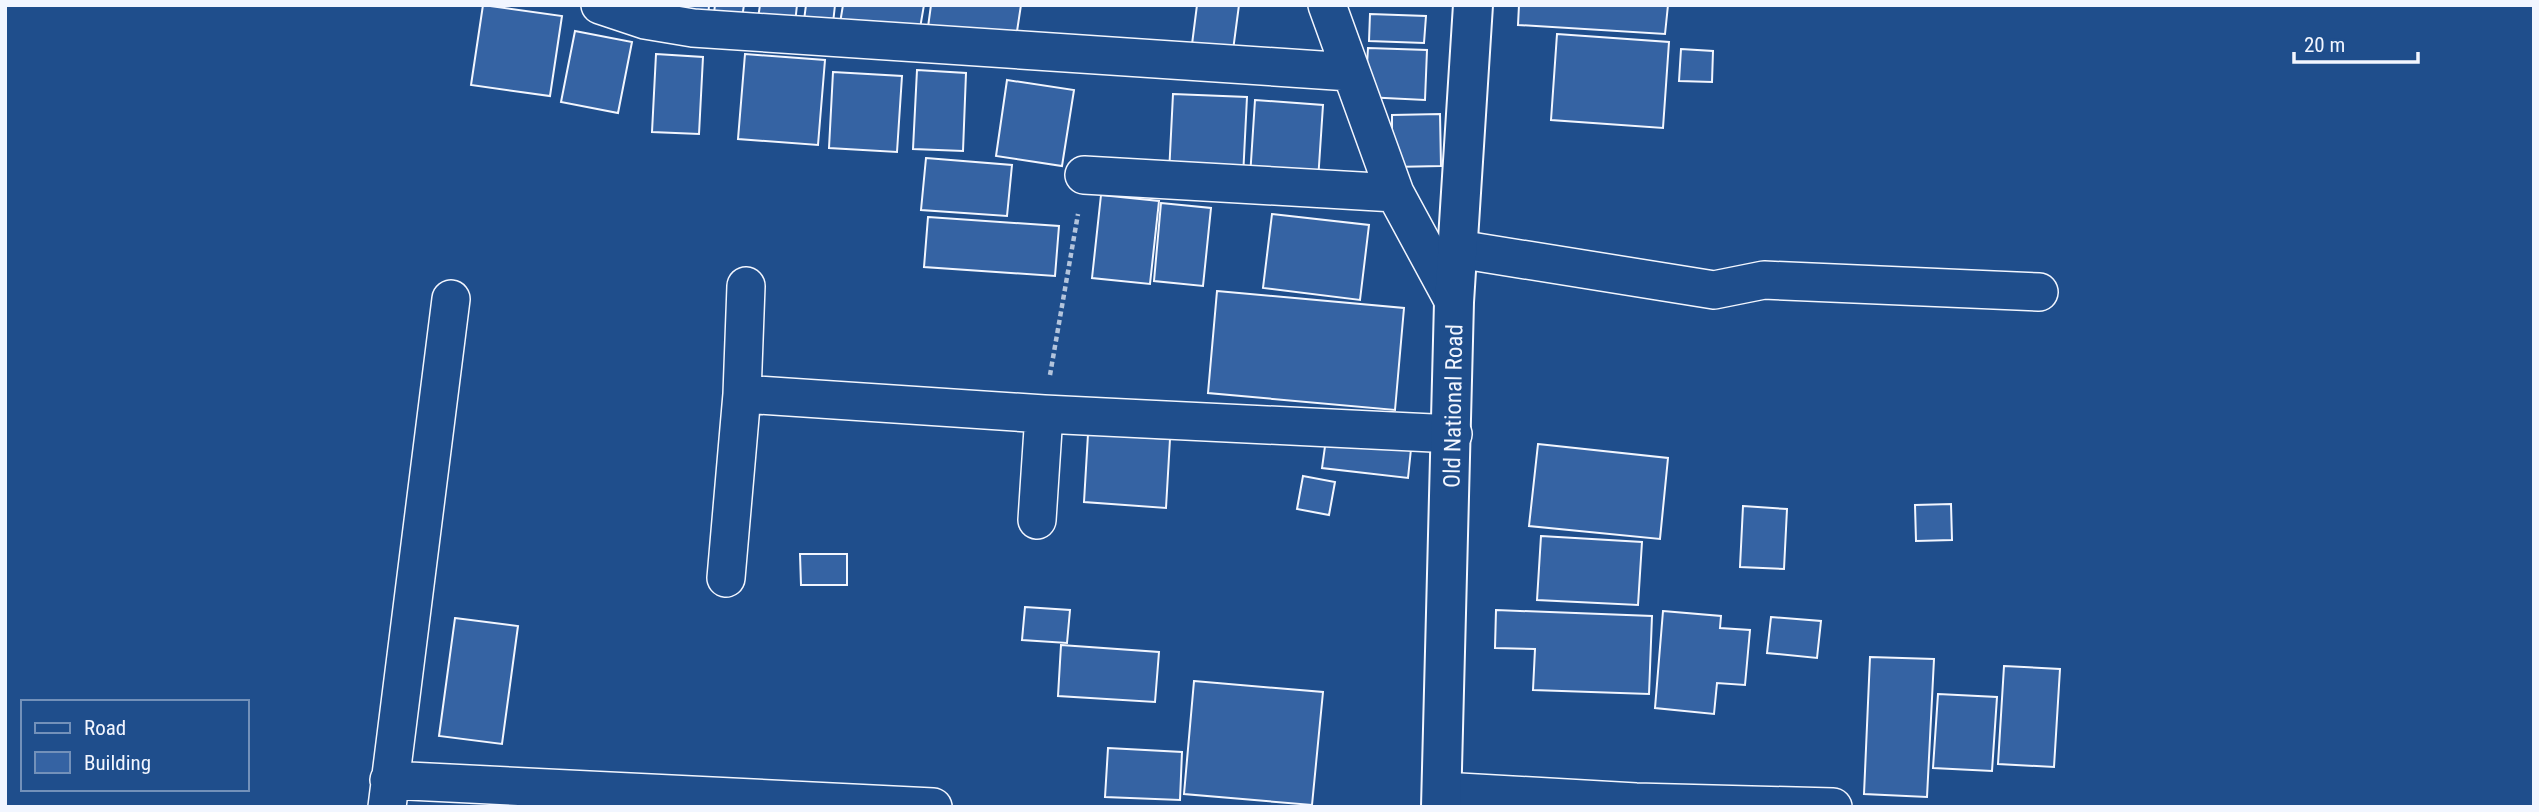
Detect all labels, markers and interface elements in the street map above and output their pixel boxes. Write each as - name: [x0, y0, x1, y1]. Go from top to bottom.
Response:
- scale bar: [2294, 21, 2418, 65]
- text: 20 m: [2304, 33, 2345, 57]
- street label: Old National Road: [1439, 324, 1468, 488]
- legend: [21, 700, 248, 791]
- text: Road: [84, 716, 126, 740]
- text: Building: [84, 751, 151, 775]

